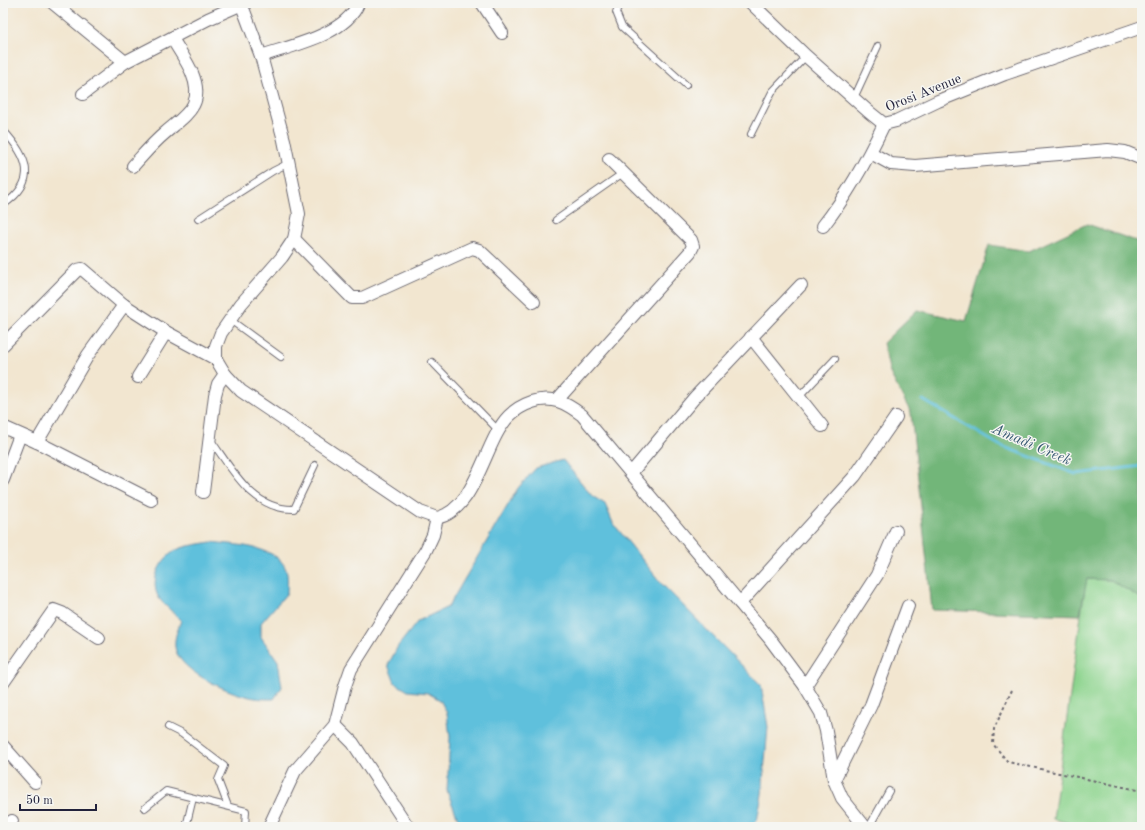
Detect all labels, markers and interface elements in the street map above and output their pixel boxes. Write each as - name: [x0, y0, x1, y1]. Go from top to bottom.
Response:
- street label: Orosi Avenue: [883, 71, 963, 115]
- water label: Amadi Creek: [989, 422, 1073, 469]
- scale bar: [20, 786, 96, 812]
- text: 50 m: [26, 794, 53, 807]

